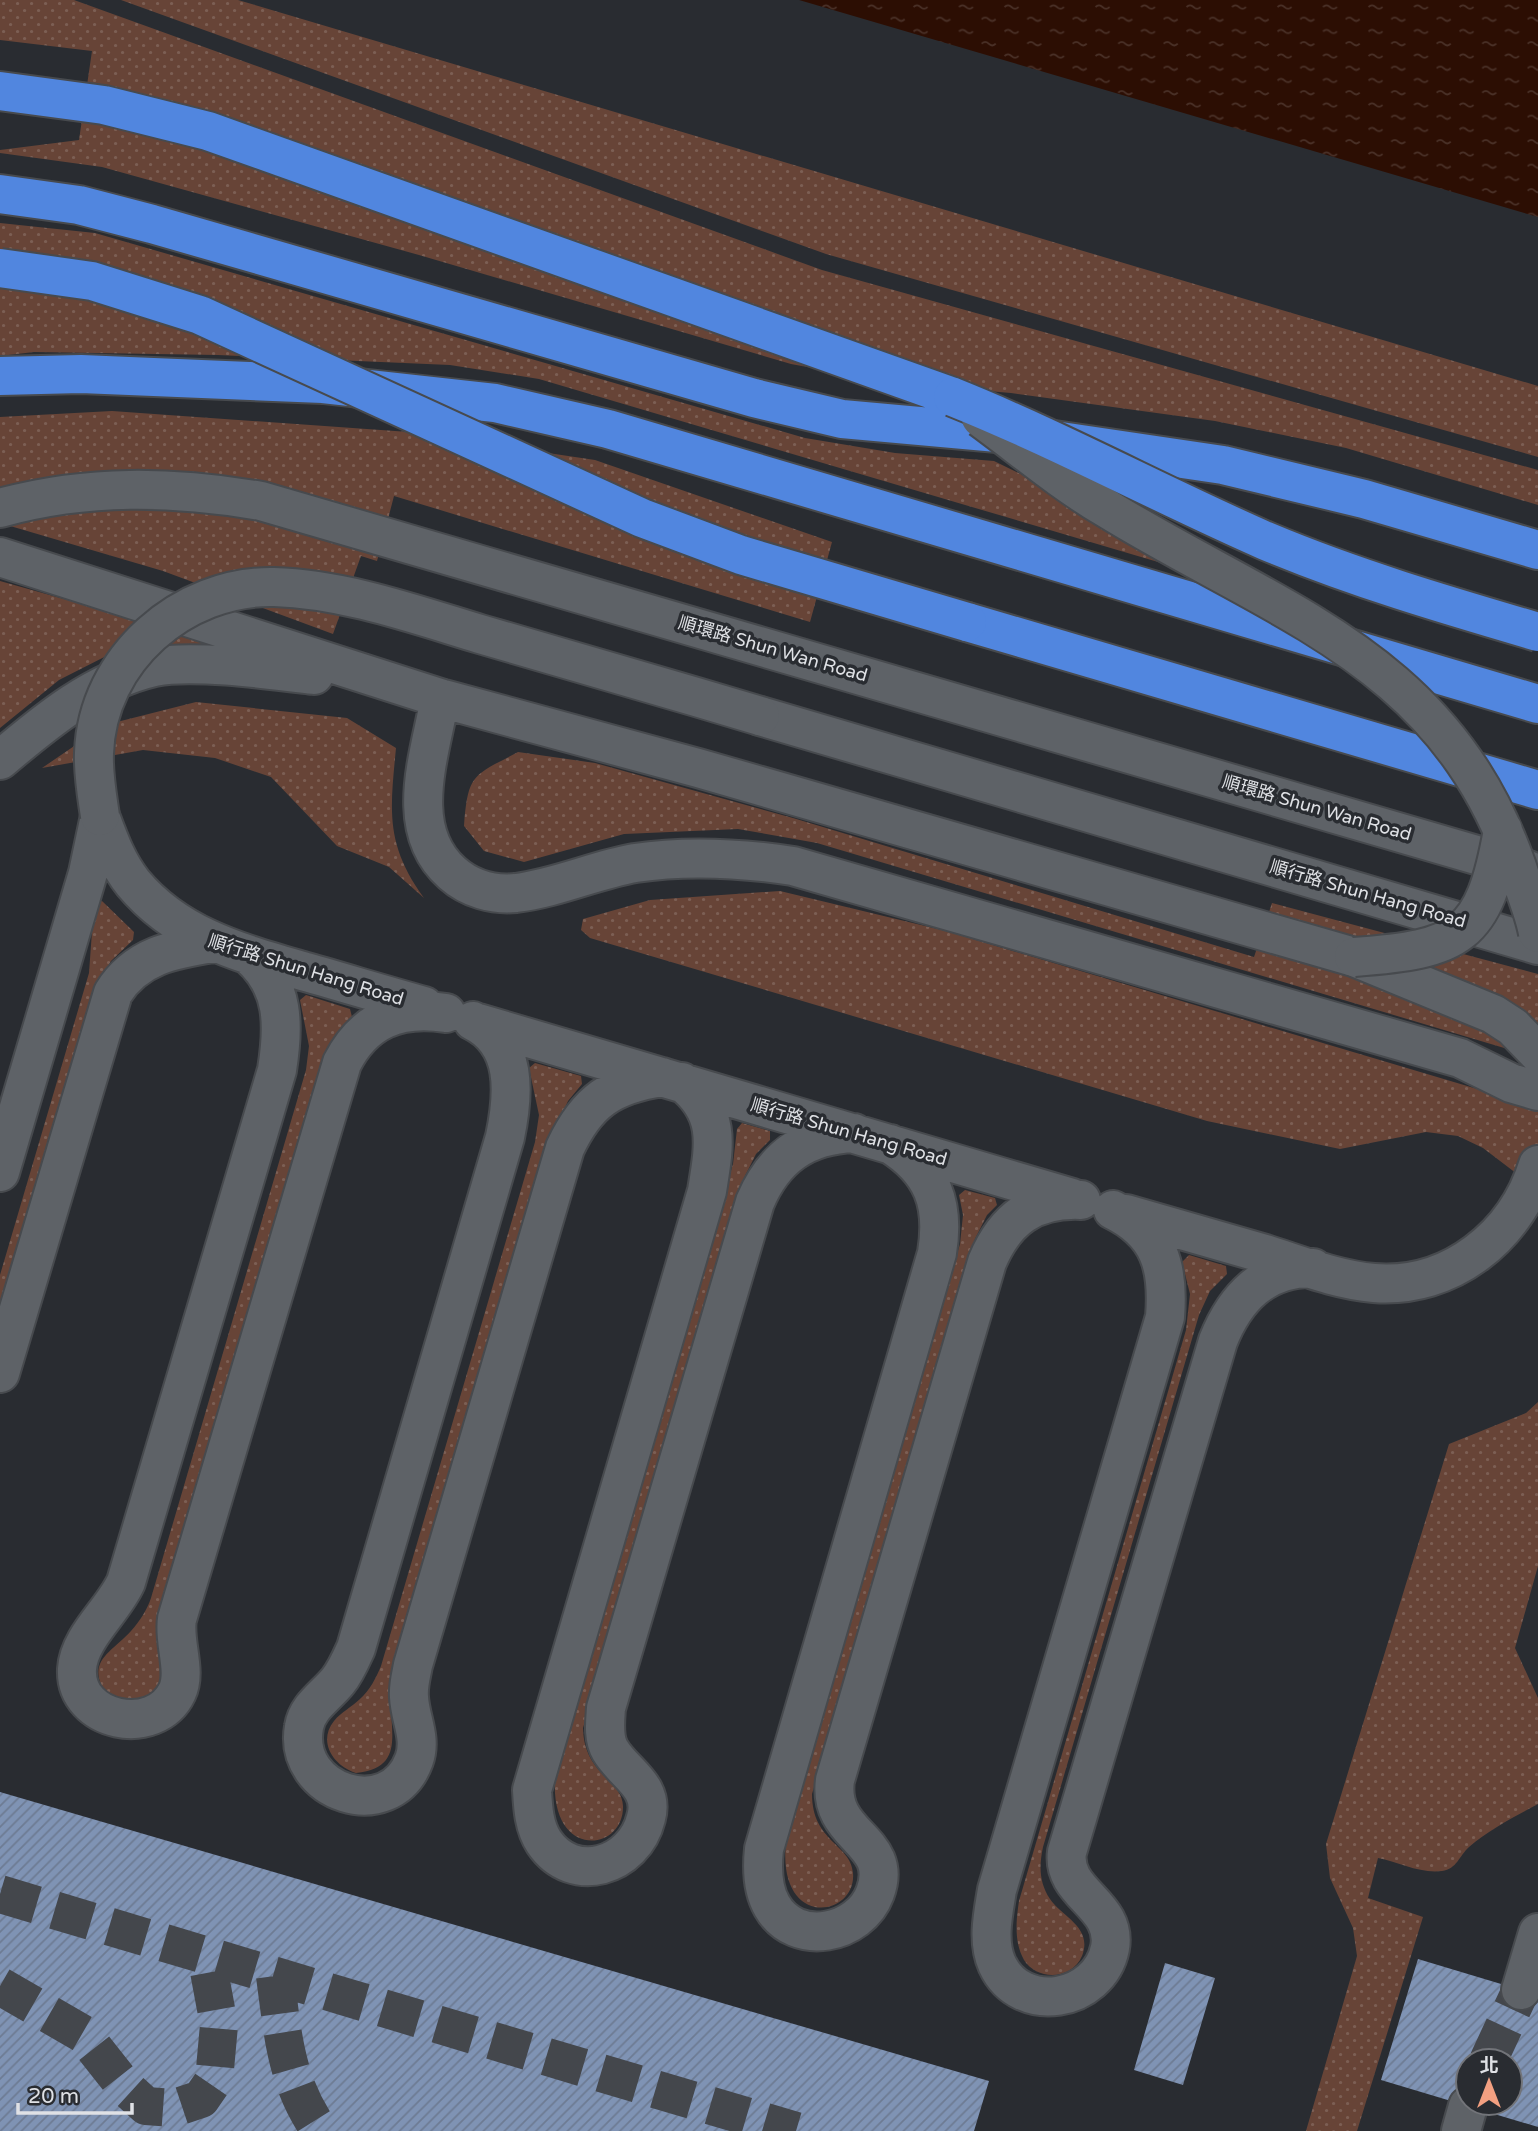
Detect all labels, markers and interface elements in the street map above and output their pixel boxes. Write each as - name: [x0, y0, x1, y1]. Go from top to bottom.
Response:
- street label: 順環路 Shun Wan Road: [676, 611, 870, 687]
- street label: 順環路 Shun Wan Road: [1220, 770, 1414, 846]
- street label: 順行路 Shun Hang Road: [1267, 855, 1469, 933]
- street label: 順行路 Shun Hang Road: [206, 930, 406, 1010]
- street label: 順行路 Shun Hang Road: [748, 1093, 950, 1171]
- north arrow: [1454, 2047, 1524, 2117]
- text: 北: [1479, 2055, 1499, 2077]
- scale bar: [18, 2072, 131, 2116]
- text: 20 m: [28, 2084, 79, 2109]

